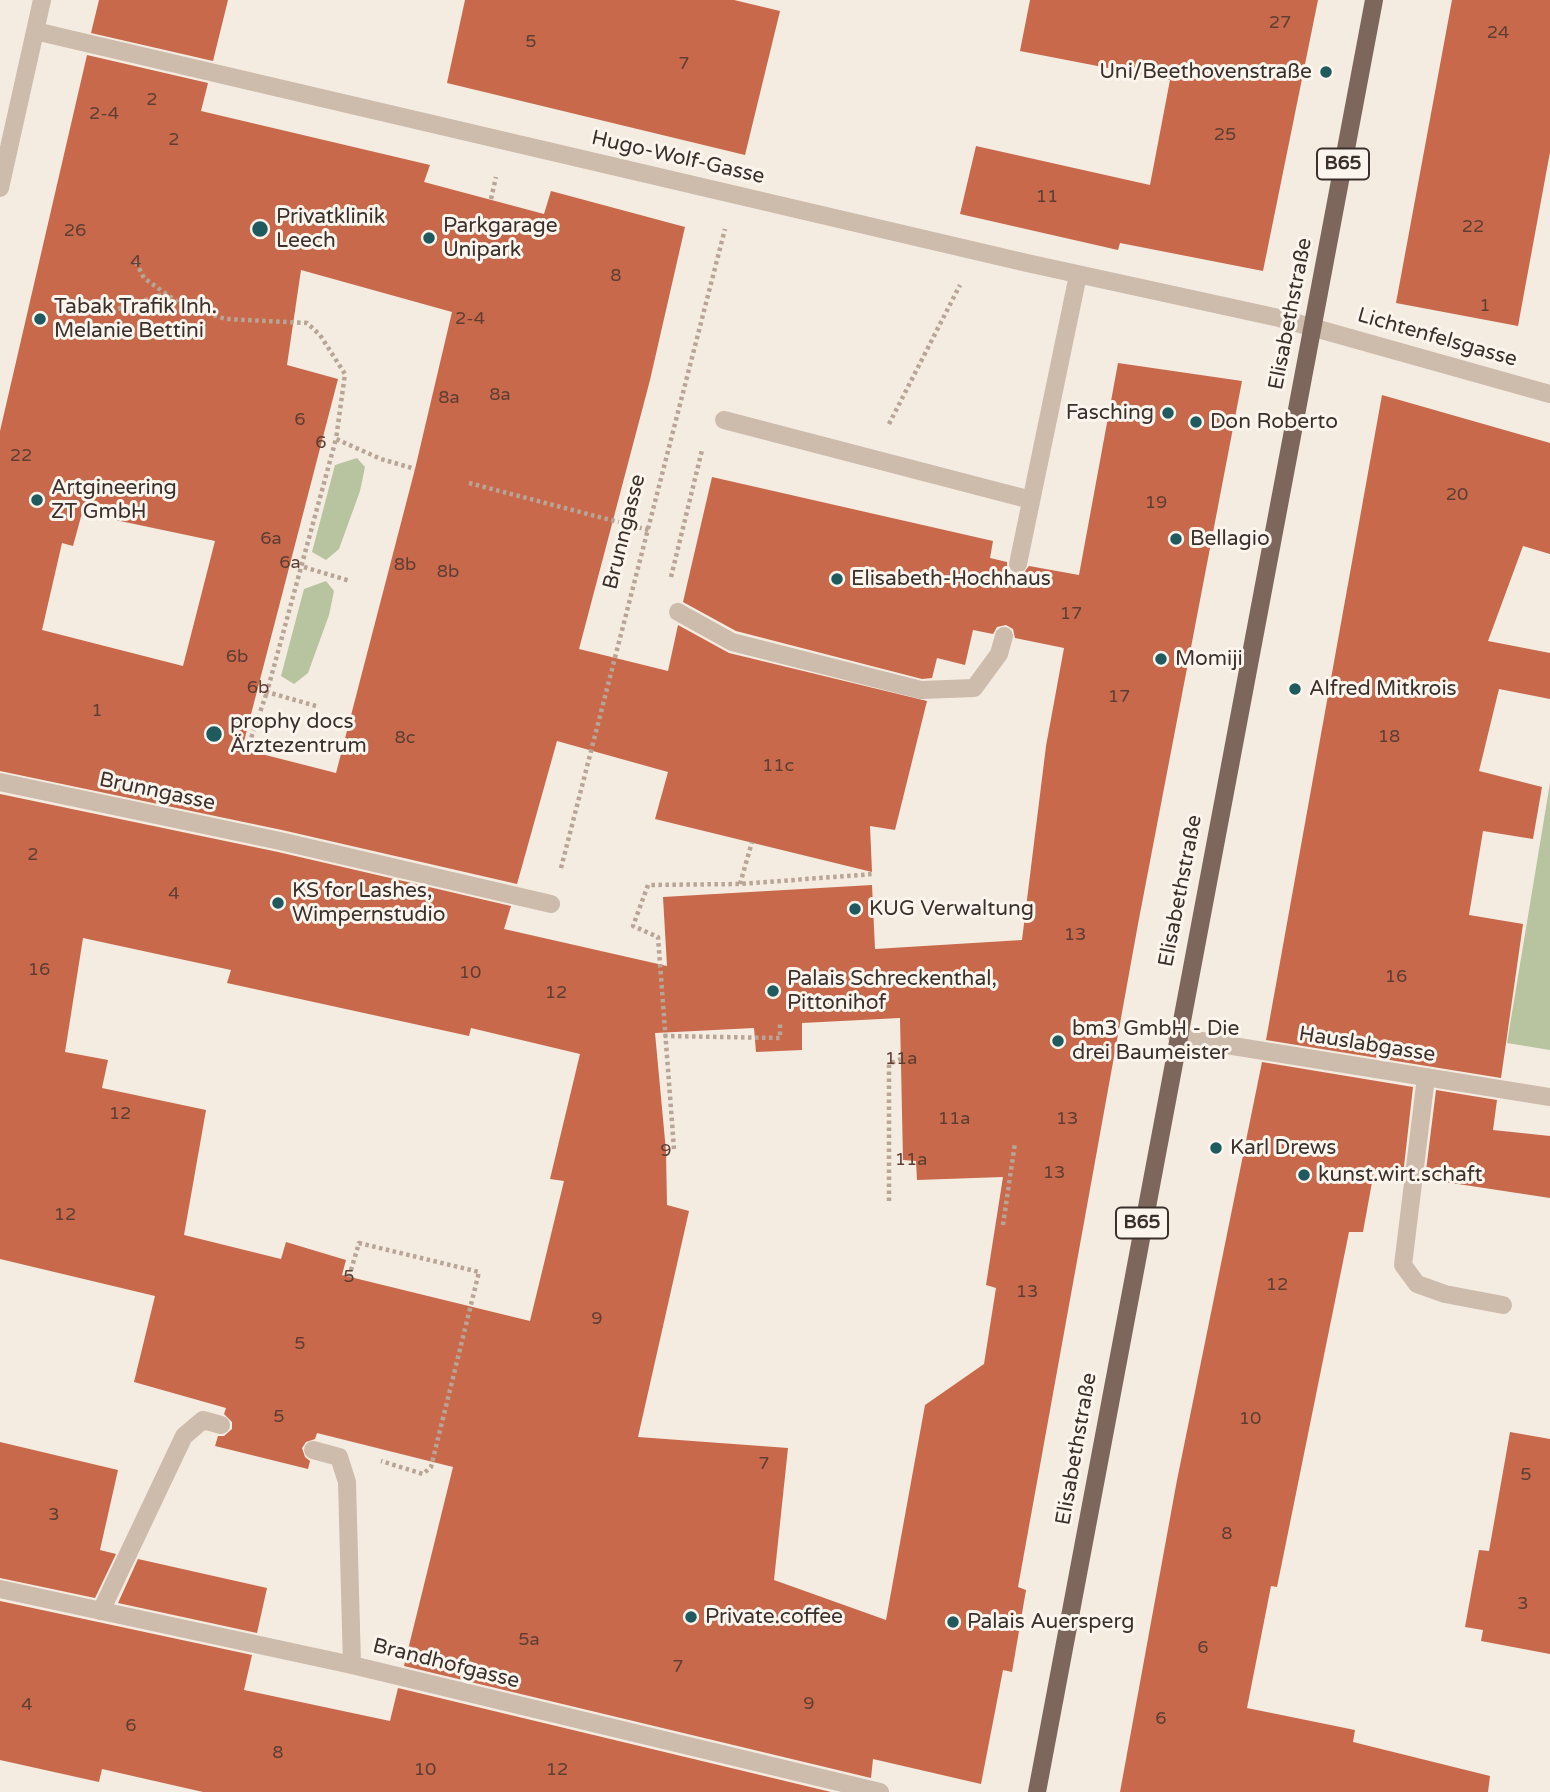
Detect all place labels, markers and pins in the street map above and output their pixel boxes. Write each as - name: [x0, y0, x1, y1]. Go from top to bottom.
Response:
- place label: Uni/Beethovenstraße: [1099, 59, 1312, 85]
- marker: Uni/Beethovenstraße: [1318, 64, 1334, 80]
- place label: Privatklinik Leech: [276, 204, 385, 254]
- place label: Parkgarage Unipark: [443, 213, 558, 263]
- marker: Privatklinik Leech: [250, 219, 270, 239]
- marker: Parkgarage Unipark: [421, 230, 437, 246]
- place label: Tabak Trafik Inh. Melanie Bettini: [54, 294, 217, 344]
- marker: Tabak Trafik Inh. Melanie Bettini: [32, 311, 48, 327]
- place label: Fasching: [1066, 400, 1154, 426]
- marker: Fasching: [1160, 405, 1176, 421]
- place label: Don Roberto: [1210, 409, 1338, 435]
- marker: Don Roberto: [1188, 414, 1204, 430]
- place label: Artgineering ZT GmbH: [51, 475, 177, 525]
- marker: Artgineering ZT GmbH: [29, 492, 45, 508]
- place label: Bellagio: [1190, 526, 1270, 552]
- marker: Bellagio: [1168, 531, 1184, 547]
- place label: Elisabeth-Hochhaus: [851, 566, 1051, 592]
- marker: Elisabeth-Hochhaus: [829, 571, 845, 587]
- place label: Momiji: [1175, 646, 1243, 672]
- marker: Momiji: [1153, 651, 1169, 667]
- place label: Alfred Mitkrois: [1309, 676, 1457, 702]
- marker: Alfred Mitkrois: [1287, 681, 1303, 697]
- place label: prophy docs Ärztezentrum: [230, 709, 367, 759]
- marker: prophy docs Ärztezentrum: [204, 724, 224, 744]
- place label: KS for Lashes, Wimpernstudio: [292, 878, 446, 928]
- marker: KS for Lashes, Wimpernstudio: [270, 895, 286, 911]
- place label: KUG Verwaltung: [869, 896, 1034, 922]
- marker: KUG Verwaltung: [847, 901, 863, 917]
- place label: Palais Schreckenthal, Pittonihof: [787, 966, 997, 1016]
- marker: Palais Schreckenthal, Pittonihof: [765, 983, 781, 999]
- place label: bm3 GmbH - Die drei Baumeister: [1072, 1016, 1239, 1066]
- marker: bm3 GmbH - Die drei Baumeister: [1050, 1033, 1066, 1049]
- place label: Karl Drews: [1230, 1135, 1336, 1161]
- marker: Karl Drews: [1208, 1140, 1224, 1156]
- place label: kunst.wirt.schaft: [1318, 1162, 1482, 1188]
- marker: kunst.wirt.schaft: [1296, 1167, 1312, 1183]
- place label: Private.coffee: [705, 1604, 843, 1630]
- marker: Private.coffee: [683, 1609, 699, 1625]
- place label: Palais Auersperg: [967, 1609, 1134, 1635]
- marker: Palais Auersperg: [945, 1614, 961, 1630]

